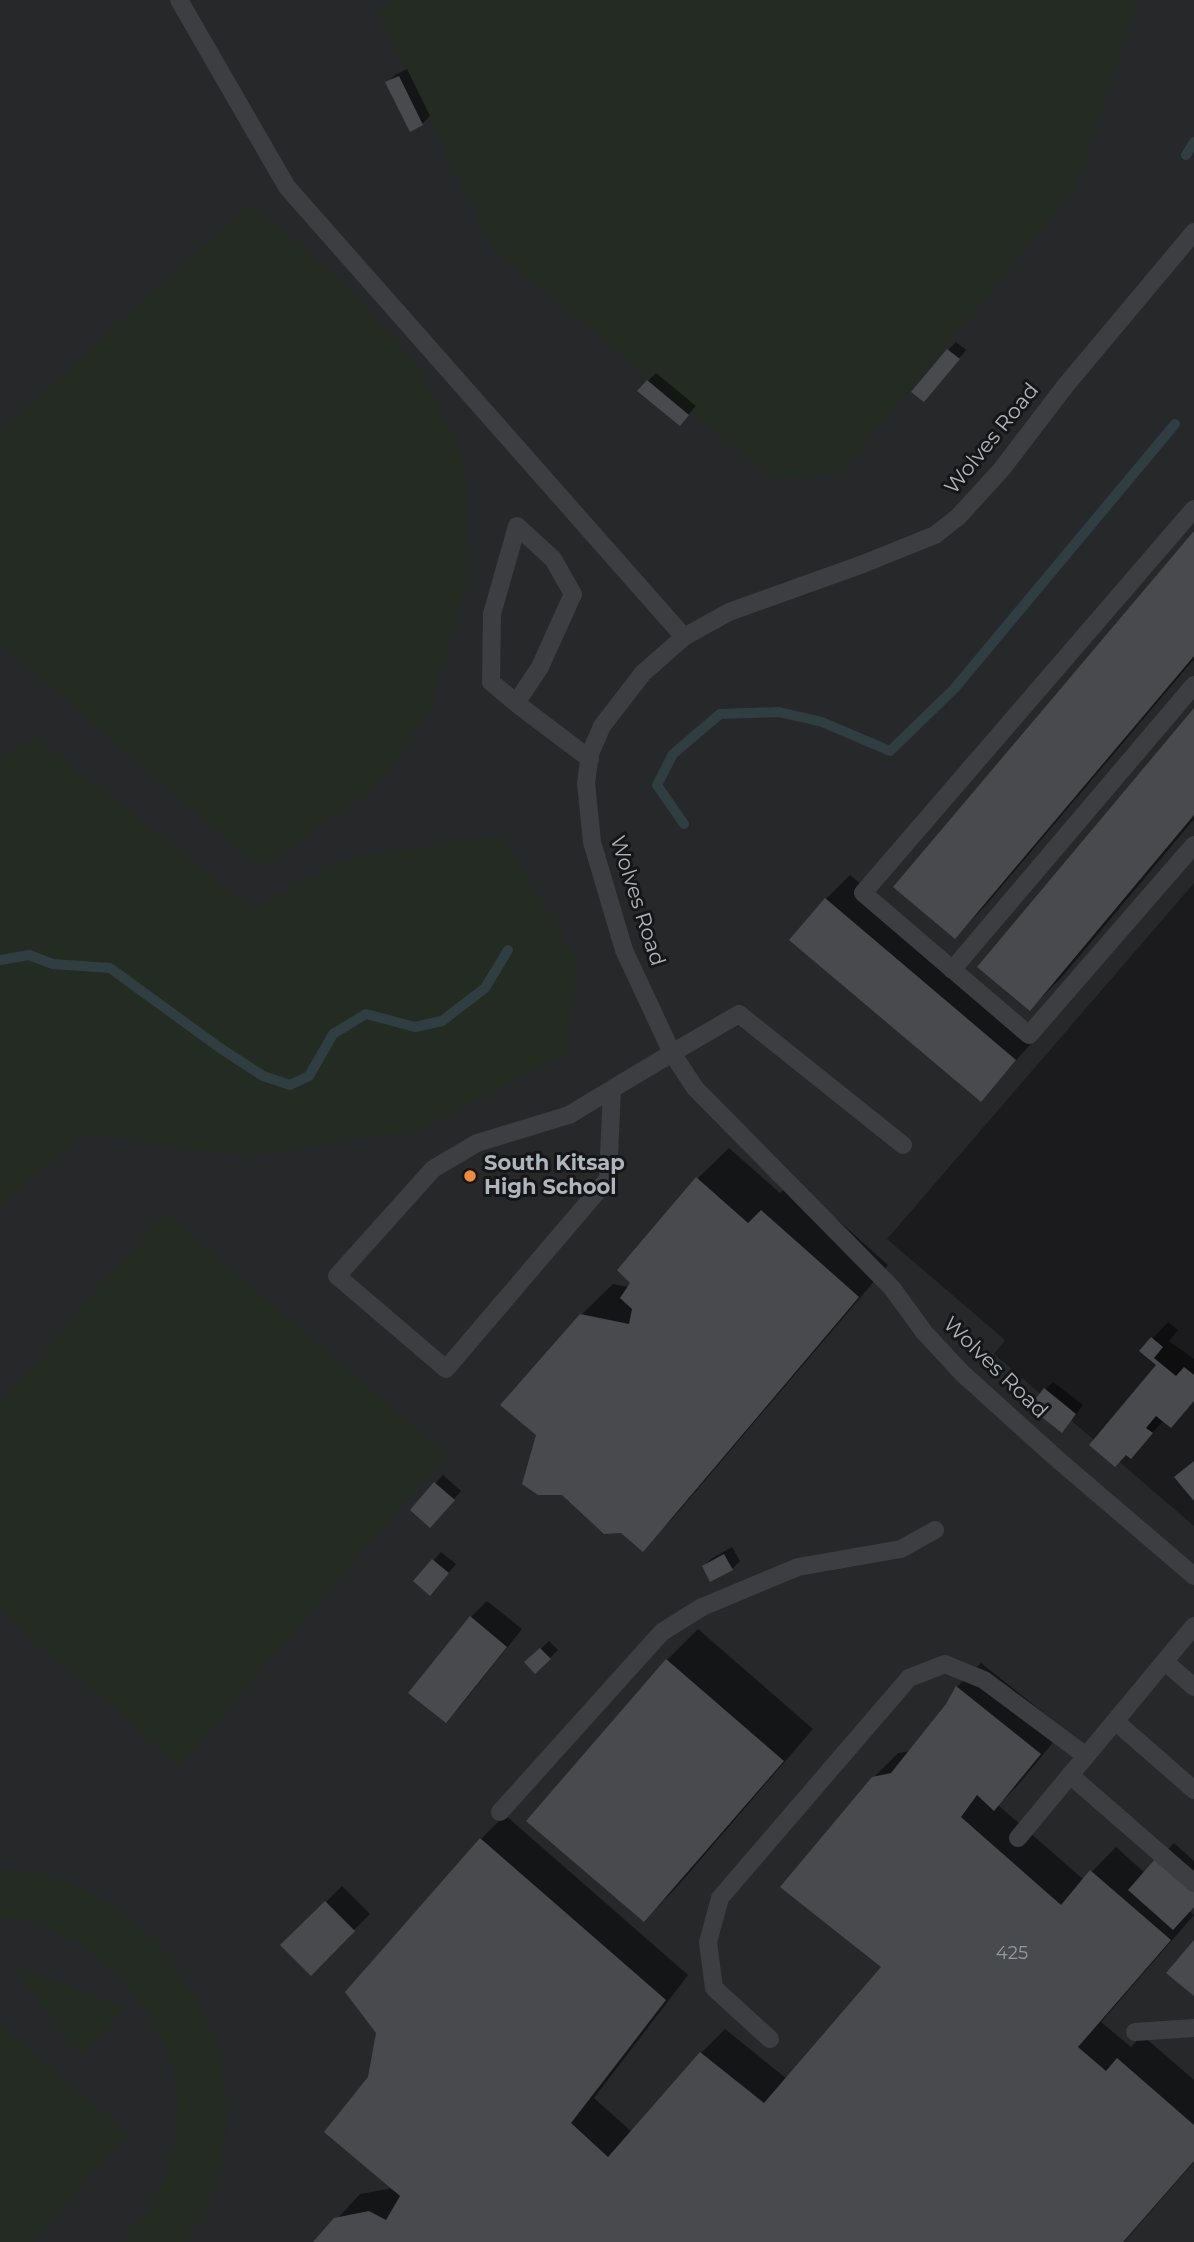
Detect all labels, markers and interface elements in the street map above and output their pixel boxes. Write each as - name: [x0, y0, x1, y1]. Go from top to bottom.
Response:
- street label: Wolves Road: [940, 378, 1044, 500]
- street label: Wolves Road: [604, 833, 670, 969]
- place label: South Kitsap High School: [484, 1151, 625, 1201]
- marker: South Kitsap High School: [462, 1168, 478, 1184]
- street label: Wolves Road: [938, 1312, 1052, 1424]
- house number: 425: [996, 1943, 1028, 1965]

